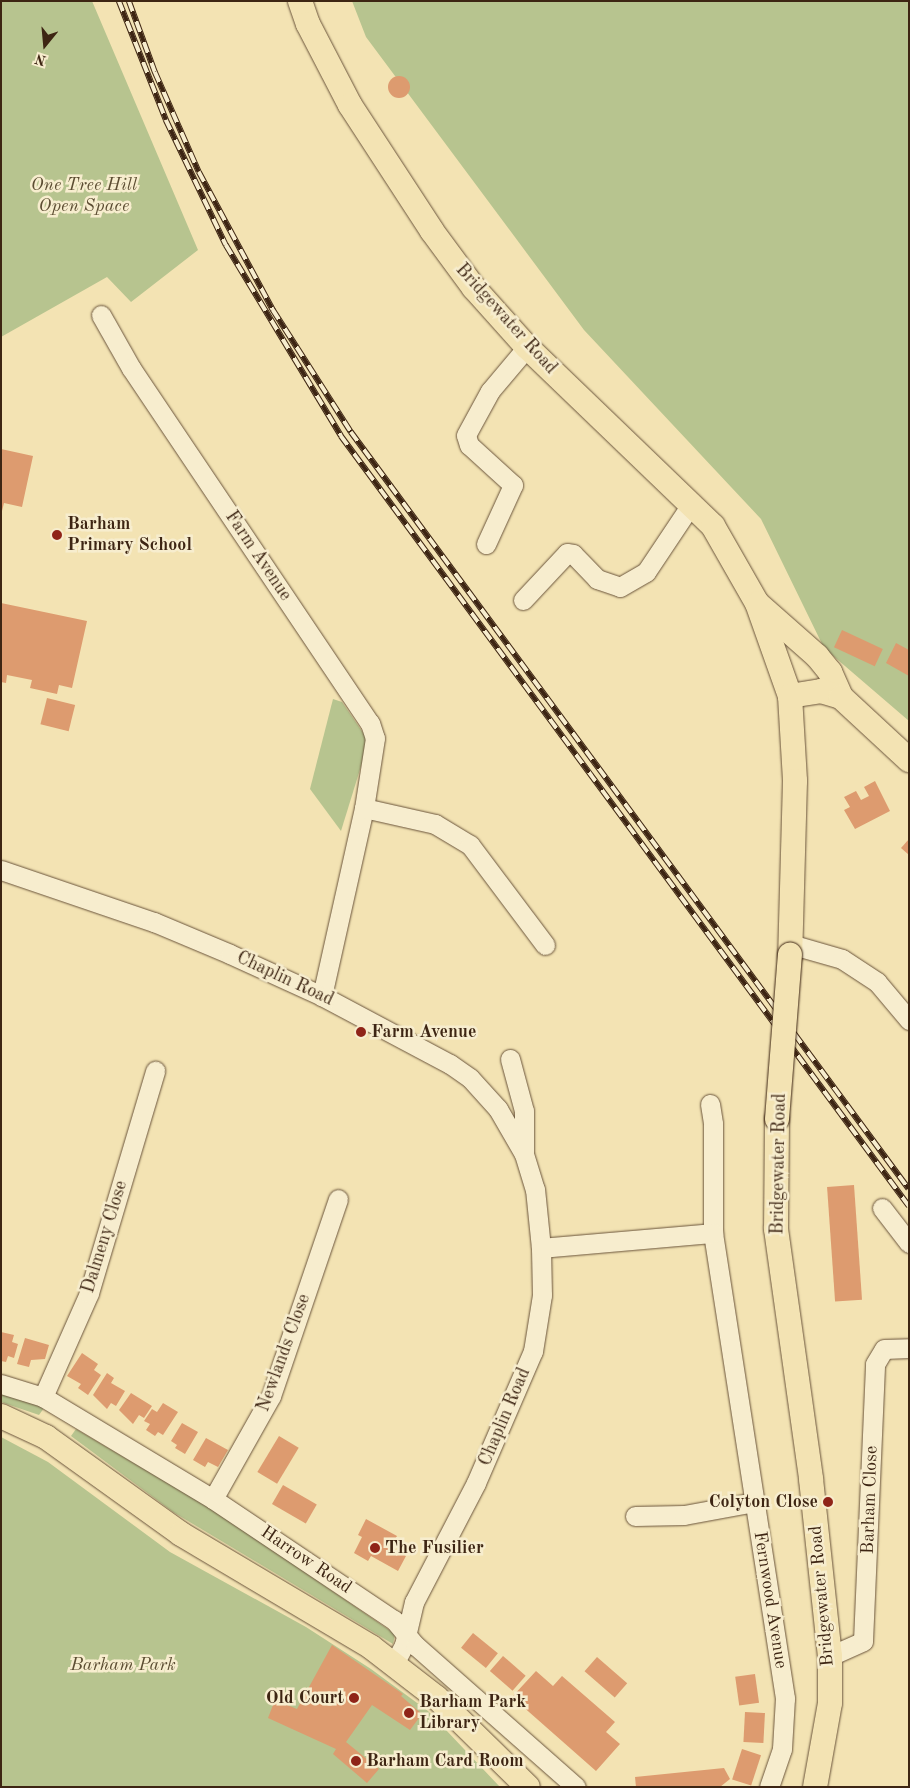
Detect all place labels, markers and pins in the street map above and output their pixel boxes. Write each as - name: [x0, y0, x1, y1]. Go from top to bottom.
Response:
- place label: Barham Primary School: [67, 514, 192, 556]
- marker: Barham Primary School: [51, 529, 63, 541]
- place label: Farm Avenue: [371, 1021, 476, 1043]
- marker: Farm Avenue: [355, 1026, 367, 1038]
- place label: Colyton Close: [709, 1491, 818, 1513]
- marker: Colyton Close: [822, 1496, 834, 1508]
- place label: The Fusilier: [385, 1537, 484, 1559]
- marker: The Fusilier: [369, 1542, 381, 1554]
- place label: Old Court: [266, 1687, 344, 1709]
- marker: Old Court: [348, 1692, 360, 1704]
- place label: Barham Park Library: [419, 1692, 526, 1735]
- marker: Barham Park Library: [403, 1707, 415, 1719]
- place label: Barham Card Room: [366, 1750, 524, 1772]
- marker: Barham Card Room: [350, 1755, 362, 1767]

